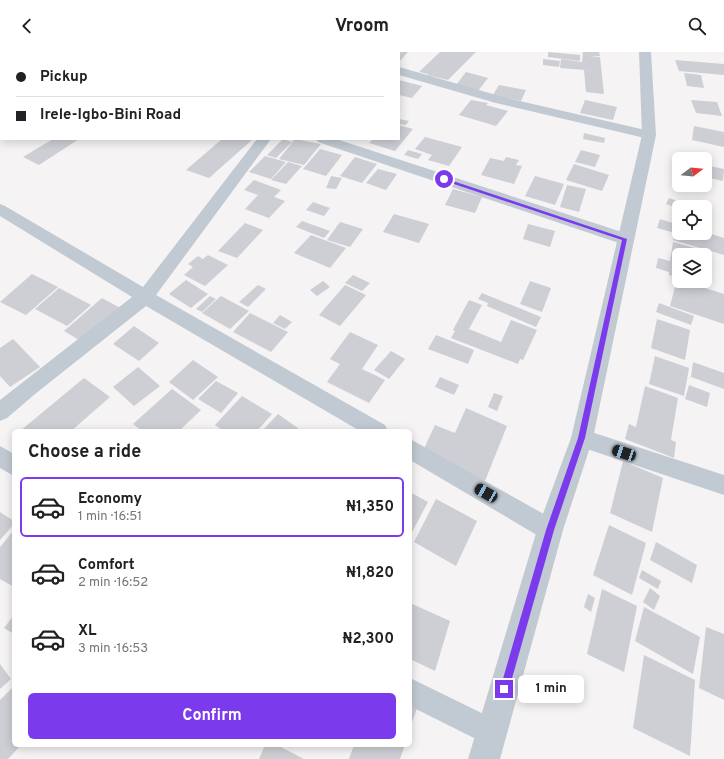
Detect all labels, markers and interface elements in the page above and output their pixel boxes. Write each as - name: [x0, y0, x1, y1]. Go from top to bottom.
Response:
- icon: back: [16, 15, 38, 37]
- text: Vroom: [335, 15, 389, 38]
- icon: search: [686, 15, 708, 37]
- text: Pickup: [40, 68, 88, 87]
- text: Irele-Igbo-Bini Road: [40, 106, 181, 125]
- north arrow: [672, 152, 712, 192]
- map controls: [672, 152, 712, 288]
- route start: [435, 170, 453, 188]
- button: locate: [672, 200, 712, 240]
- button: layers: [672, 248, 712, 288]
- text: Choose a ride: [28, 441, 141, 464]
- car: [611, 444, 637, 462]
- car: [473, 482, 499, 504]
- icon: car: [30, 489, 66, 525]
- text: Economy: [78, 490, 142, 509]
- text: ₦1,350: [346, 498, 394, 517]
- text: 1 min · 16:51: [78, 509, 142, 525]
- icon: car: [30, 555, 66, 591]
- text: Comfort: [78, 556, 135, 575]
- text: ₦1,820: [346, 564, 394, 583]
- text: 2 min · 16:52: [78, 575, 148, 591]
- icon: car: [30, 621, 66, 657]
- text: XL: [78, 622, 96, 641]
- text: ₦2,300: [343, 630, 394, 649]
- text: 3 min · 16:53: [78, 641, 148, 657]
- callout: 1 min: [518, 675, 584, 703]
- route end: [495, 680, 513, 698]
- text: 1 min: [535, 681, 567, 697]
- button: Confirm: [28, 693, 396, 739]

